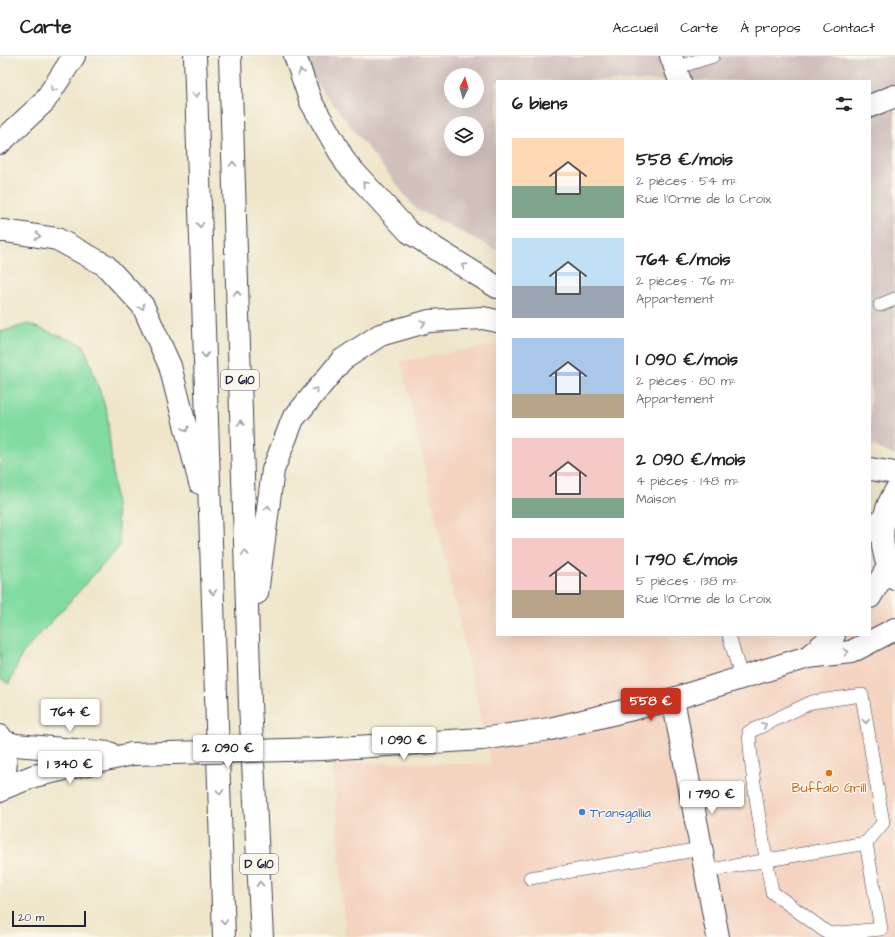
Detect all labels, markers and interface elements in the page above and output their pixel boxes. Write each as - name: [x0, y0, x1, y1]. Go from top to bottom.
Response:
- text: Carte: [20, 14, 72, 41]
- text: Accueil: [613, 18, 658, 38]
- text: Carte: [680, 18, 718, 38]
- text: À propos: [740, 18, 801, 38]
- text: Contact: [823, 18, 875, 38]
- north arrow: [444, 68, 484, 108]
- map controls: [444, 68, 484, 156]
- one-way arrow: [297, 69, 306, 76]
- one-way arrow: [50, 85, 57, 92]
- one-way arrow: [192, 92, 200, 98]
- text: 6 biens: [512, 92, 568, 116]
- icon: filters: [833, 93, 855, 115]
- button: layers: [444, 116, 484, 156]
- text: 558 €/mois: [636, 148, 733, 172]
- icon: home: [544, 154, 592, 202]
- one-way arrow: [229, 161, 237, 167]
- text: 2 pièces · 54 m²: [636, 172, 737, 190]
- one-way arrow: [362, 181, 370, 189]
- text: Rue l'Orme de la Croix: [636, 190, 771, 208]
- one-way arrow: [196, 222, 205, 228]
- one-way arrow: [35, 231, 42, 240]
- text: 764 €/mois: [636, 248, 731, 272]
- icon: home: [544, 254, 592, 302]
- one-way arrow: [461, 264, 468, 271]
- text: 2 pièces · 76 m²: [636, 272, 735, 290]
- one-way arrow: [233, 290, 241, 296]
- text: Appartement: [636, 290, 714, 308]
- one-way arrow: [137, 303, 144, 310]
- one-way arrow: [419, 319, 426, 328]
- text: 1 090 €/mois: [636, 348, 738, 372]
- one-way arrow: [201, 352, 209, 358]
- icon: home: [544, 354, 592, 402]
- road number: D 610: [221, 370, 259, 390]
- text: 2 pièces · 80 m²: [636, 372, 736, 390]
- one-way arrow: [312, 388, 319, 395]
- text: Appartement: [636, 390, 714, 408]
- one-way arrow: [237, 420, 245, 426]
- one-way arrow: [182, 426, 190, 432]
- text: 2 090 €/mois: [636, 448, 746, 472]
- icon: home: [544, 454, 592, 502]
- text: 4 pièces · 148 m²: [636, 472, 739, 490]
- text: Maison: [636, 490, 676, 508]
- one-way arrow: [263, 505, 272, 511]
- text: 1 790 €/mois: [636, 548, 738, 572]
- one-way arrow: [241, 550, 250, 556]
- icon: home: [544, 554, 592, 602]
- text: 5 pièces · 138 m²: [636, 572, 738, 590]
- one-way arrow: [209, 589, 217, 595]
- text: Rue l'Orme de la Croix: [636, 590, 771, 608]
- one-way arrow: [843, 648, 849, 656]
- pin: 558 €: [623, 688, 679, 722]
- text: 558 €: [630, 692, 672, 710]
- pin: 764 €: [42, 699, 98, 733]
- text: 764 €: [50, 703, 90, 721]
- one-way arrow: [861, 718, 870, 724]
- one-way arrow: [760, 722, 767, 730]
- pin: 1 090 €: [367, 727, 441, 761]
- text: 1 090 €: [381, 731, 427, 749]
- pin: 2 090 €: [191, 735, 265, 769]
- text: 2 090 €: [202, 739, 254, 757]
- pin: 1 340 €: [33, 751, 107, 785]
- text: 1 340 €: [47, 755, 93, 773]
- marker: Buffalo Grill: [824, 768, 834, 778]
- place label: Buffalo Grill: [792, 779, 866, 797]
- pin: 1 790 €: [675, 781, 749, 815]
- text: 1 790 €: [689, 785, 735, 803]
- one-way arrow: [215, 789, 224, 795]
- place label: Transgallia: [590, 804, 651, 823]
- marker: Transgallia: [577, 807, 587, 817]
- road number: D 610: [240, 854, 278, 874]
- one-way arrow: [255, 881, 264, 887]
- scale bar: [12, 909, 86, 928]
- text: 20 m: [18, 910, 44, 925]
- one-way arrow: [220, 919, 228, 925]

